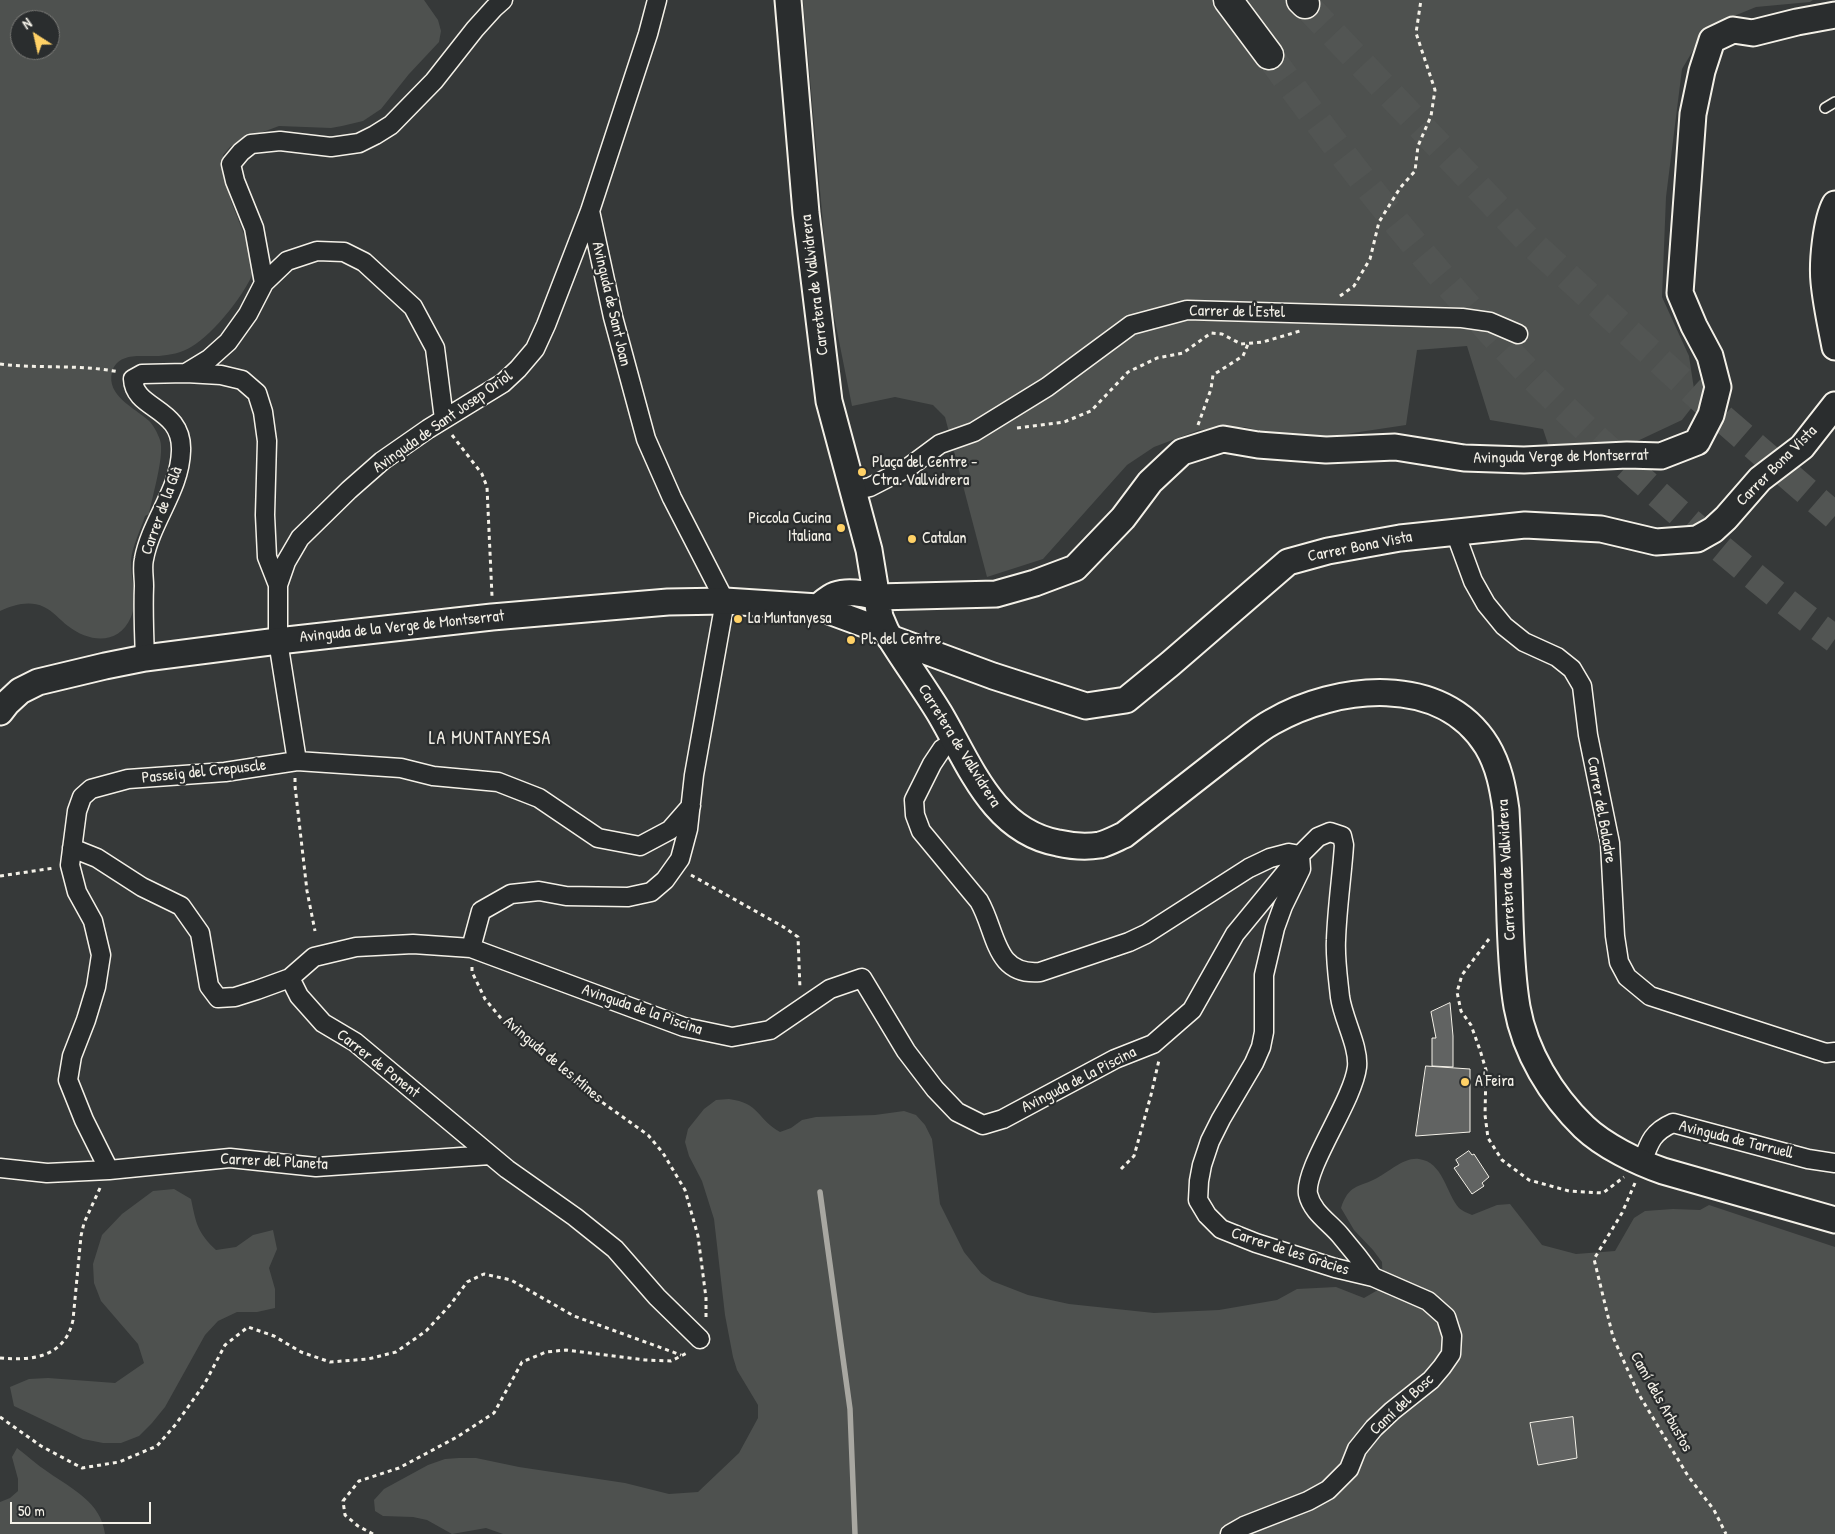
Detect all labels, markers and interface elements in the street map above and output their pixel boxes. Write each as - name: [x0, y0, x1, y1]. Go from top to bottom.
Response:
- north arrow: [10, 10, 60, 60]
- text: N: [18, 13, 35, 33]
- street label: Carretera de Vallvidrera: [797, 214, 833, 356]
- street label: Avinguda de Sant Joan: [587, 240, 635, 368]
- street label: Carrer de l'Estel: [1189, 302, 1285, 322]
- street label: Avinguda de Sant Josep Oriol: [370, 367, 516, 477]
- street label: Carrer Bona Vista: [1733, 422, 1821, 510]
- street label: Avinguda Verge de Montserrat: [1473, 446, 1649, 468]
- place label: Plaça del Centre - Ctra. Vallvidrera: [872, 453, 977, 491]
- street label: Carrer de la Glà: [137, 464, 187, 558]
- marker: Plaça del Centre - Ctra. Vallvidrera: [856, 466, 868, 478]
- place label: Piccola Cucina Italiana: [748, 509, 831, 547]
- marker: Piccola Cucina Italiana: [835, 522, 847, 534]
- street label: Carrer Bona Vista: [1306, 527, 1414, 567]
- place label: Catalan: [922, 529, 967, 549]
- marker: Catalan: [906, 533, 918, 545]
- street label: Avinguda de la Verge de Montserrat: [299, 607, 505, 647]
- place label: La Muntanyesa: [748, 609, 832, 629]
- marker: La Muntanyesa: [732, 613, 744, 625]
- place label: Pl. del Centre: [861, 630, 941, 650]
- marker: Pl. del Centre: [845, 634, 857, 646]
- street label: Carretera de Vallvidrera: [913, 681, 1005, 811]
- district label: LA MUNTANYESA: [427, 728, 553, 750]
- street label: Carrer del Baladre: [1582, 755, 1620, 865]
- street label: Passeig del Crepuscle: [141, 756, 267, 788]
- street label: Carretera de Vallvidrera: [1494, 799, 1520, 941]
- street label: Avinguda de la Piscina: [579, 980, 705, 1040]
- street label: Avinguda de les Mines: [499, 1013, 607, 1107]
- street label: Carrer de Ponent: [333, 1026, 423, 1102]
- street label: Avinguda de la Piscina: [1019, 1043, 1139, 1117]
- place label: A'Feira: [1475, 1072, 1514, 1092]
- marker: A'Feira: [1459, 1076, 1471, 1088]
- street label: Avinguda de Tarruell: [1677, 1117, 1795, 1163]
- street label: Carrer del Planeta: [220, 1150, 328, 1174]
- street label: Carrer de les Gràcies: [1229, 1224, 1351, 1280]
- street label: Camí dels Arbustos: [1626, 1349, 1696, 1455]
- street label: Camí del Bosc: [1366, 1370, 1438, 1440]
- scale bar: [12, 1492, 154, 1524]
- text: 50 m: [18, 1500, 45, 1521]

